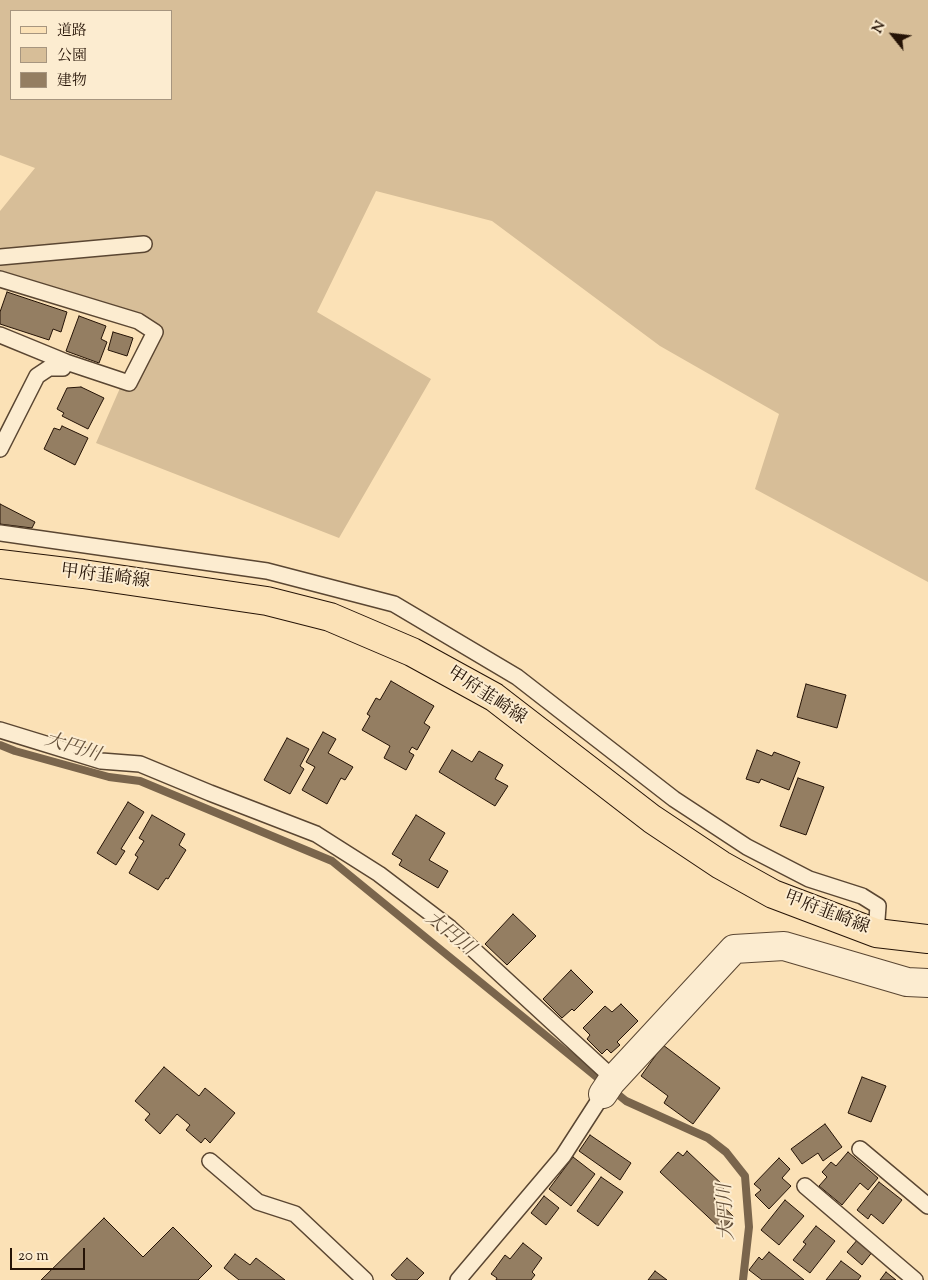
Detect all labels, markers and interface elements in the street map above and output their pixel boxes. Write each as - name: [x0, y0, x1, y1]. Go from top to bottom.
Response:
- legend: [10, 10, 172, 100]
- north arrow: [868, 10, 918, 60]
- text: N: [868, 18, 891, 37]
- text: 道路: [57, 21, 87, 42]
- text: 公園: [57, 46, 87, 67]
- text: 建物: [57, 71, 87, 92]
- street label: 甲府韮崎線: [59, 562, 151, 594]
- street label: 甲府韮崎線: [442, 663, 530, 731]
- water label: 大円川: [41, 730, 103, 768]
- street label: 甲府韮崎線: [780, 888, 872, 940]
- water label: 大円川: [420, 908, 478, 962]
- water label: 大円川: [715, 1183, 741, 1241]
- scale bar: [12, 1238, 88, 1270]
- text: 20 m: [18, 1246, 49, 1267]

